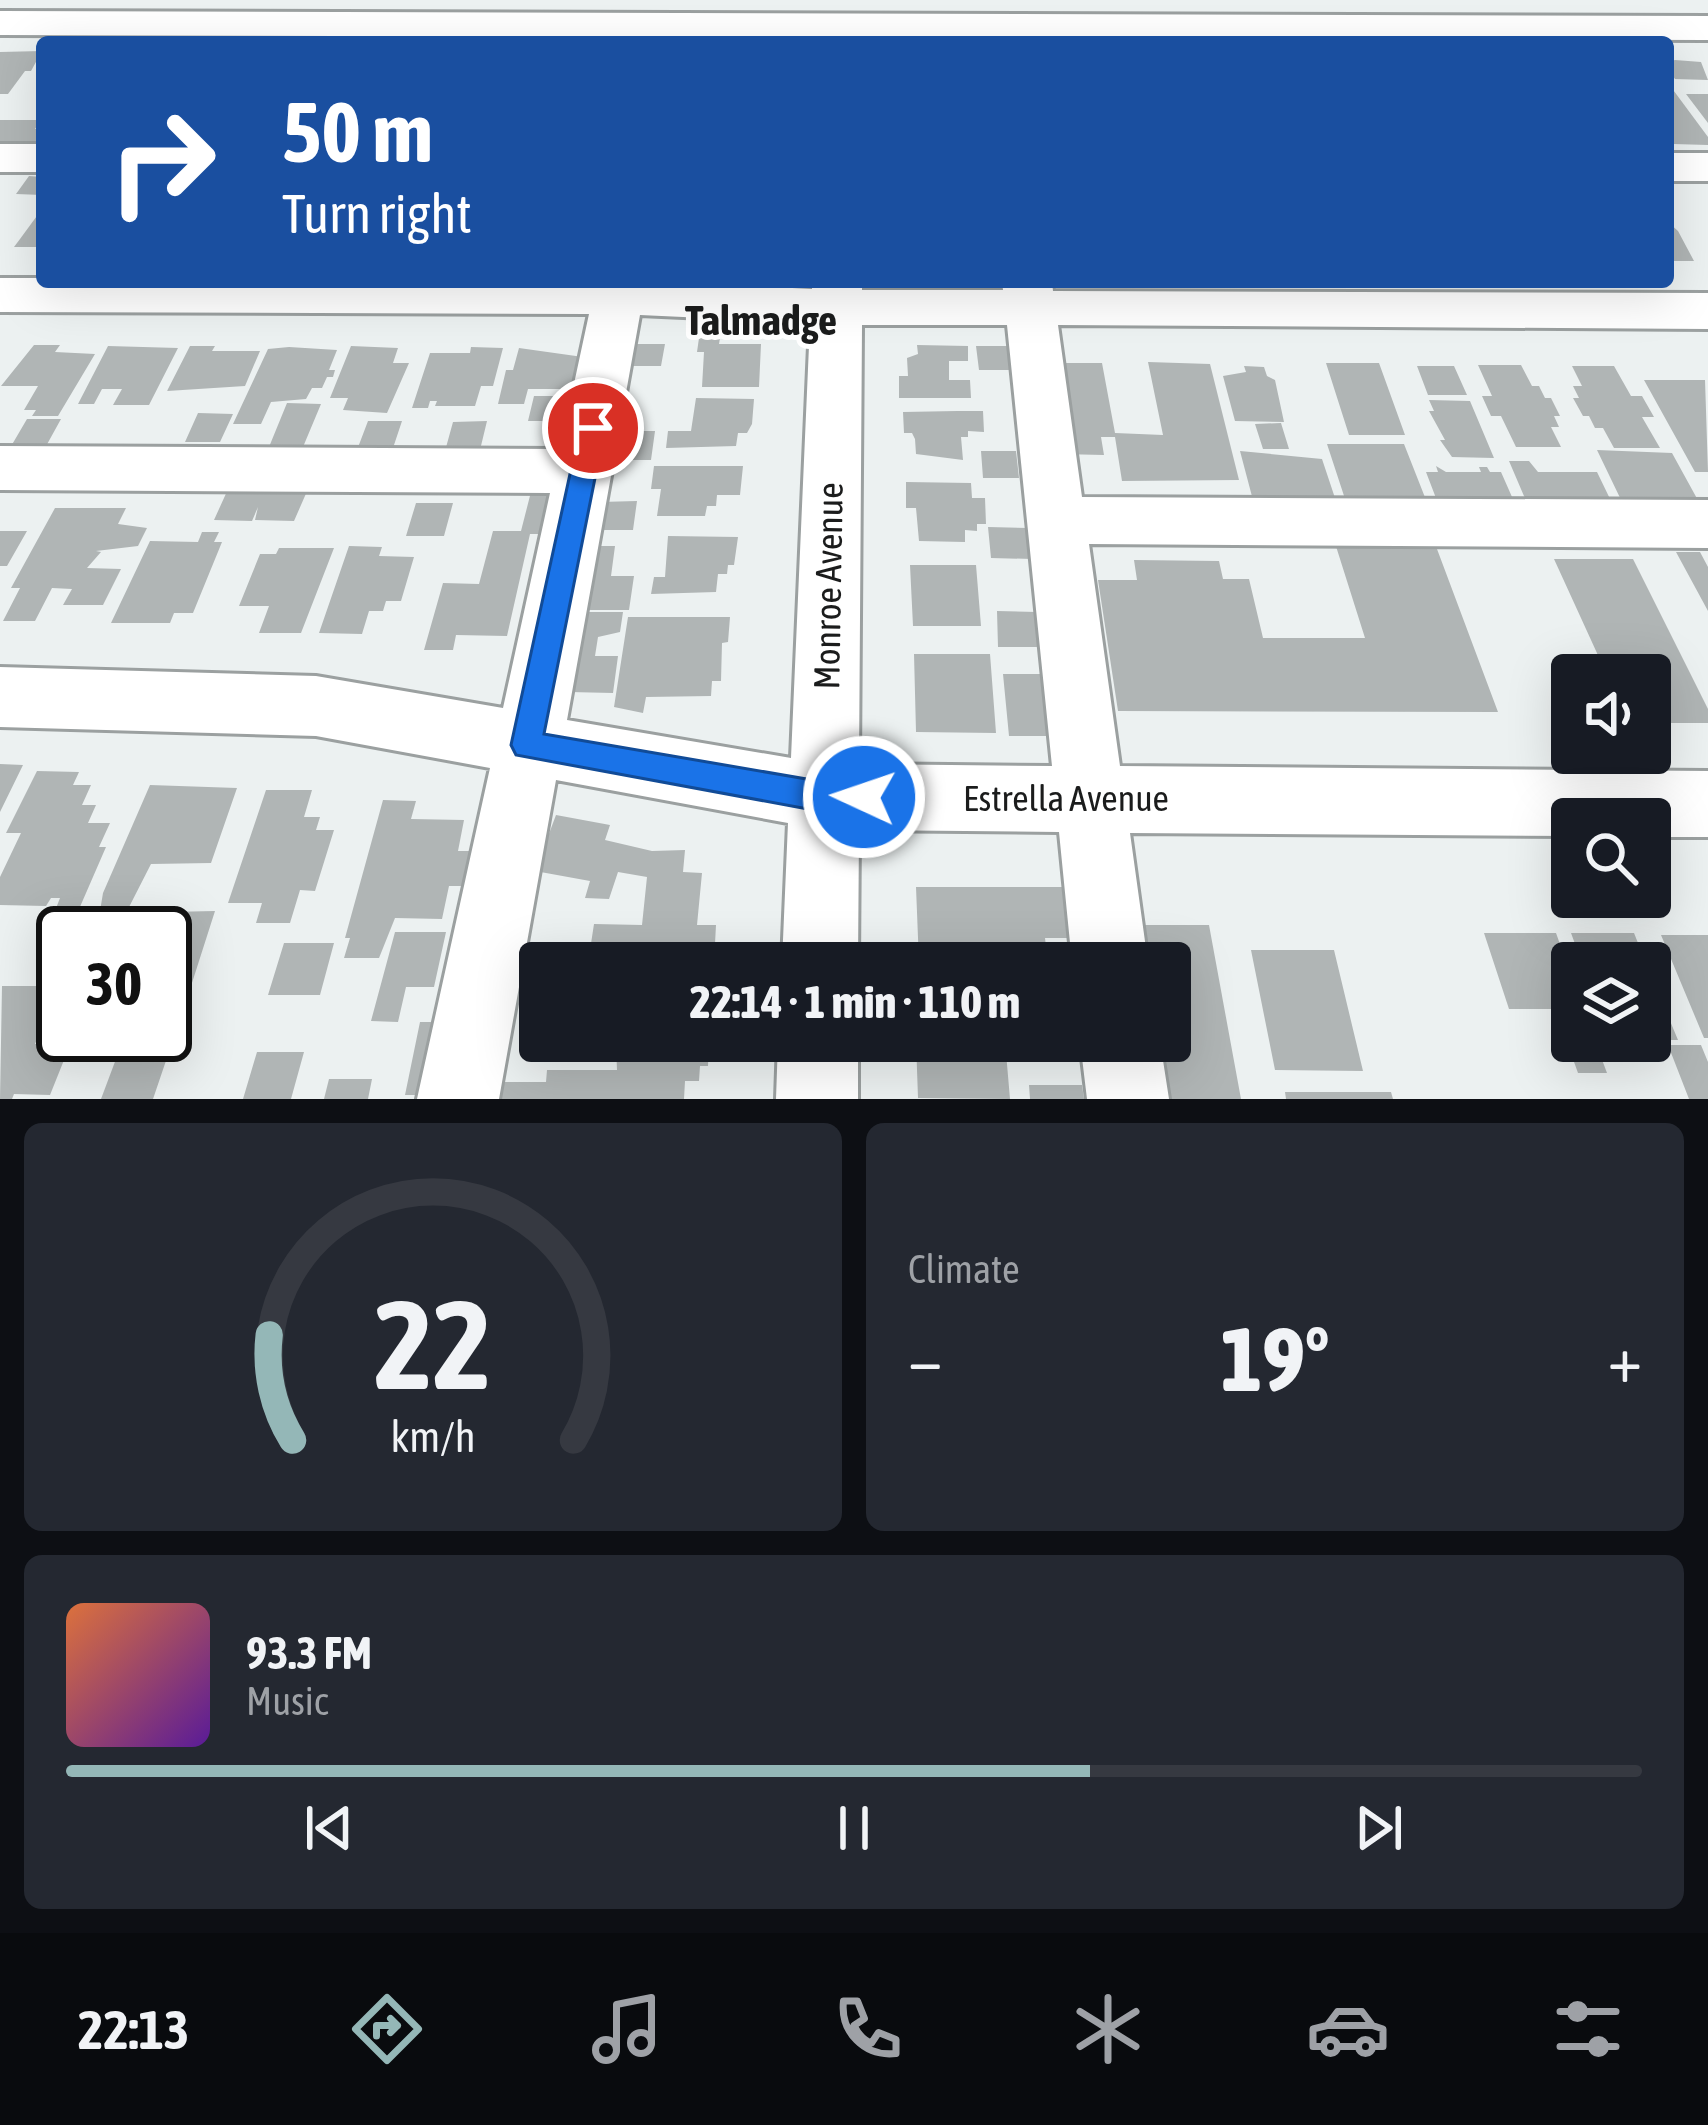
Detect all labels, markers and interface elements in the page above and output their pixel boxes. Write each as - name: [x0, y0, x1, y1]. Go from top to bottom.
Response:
- icon: right: [84, 84, 240, 240]
- text: 50 m: [282, 84, 433, 180]
- text: Turn right: [282, 183, 472, 244]
- district label: Talmadge: [685, 296, 837, 344]
- pin: [542, 377, 644, 479]
- icon: arrive: [560, 395, 626, 461]
- street label: Monroe Avenue: [805, 482, 851, 690]
- map controls: [1551, 654, 1671, 1062]
- button: sound: [1551, 654, 1671, 774]
- position arrow: [801, 734, 927, 860]
- street label: Estrella Avenue: [963, 777, 1169, 819]
- button: search: [1551, 798, 1671, 918]
- speed limit sign: 30: [36, 906, 192, 1062]
- button: layers: [1551, 942, 1671, 1062]
- text: 22:14 · 1 min · 110 m: [690, 976, 1020, 1028]
- text: Climate: [908, 1247, 1020, 1291]
- text: 22: [374, 1272, 492, 1415]
- text: 19°: [1220, 1307, 1330, 1410]
- text: −: [908, 1320, 942, 1396]
- text: +: [1608, 1320, 1642, 1396]
- text: km/h: [390, 1412, 476, 1461]
- text: 93.3 FM: [246, 1627, 372, 1679]
- text: Music: [246, 1679, 328, 1723]
- icon: previous: [296, 1795, 362, 1861]
- icon: pause: [821, 1795, 887, 1861]
- icon: next: [1346, 1795, 1412, 1861]
- icon: directions: [345, 1987, 429, 2071]
- icon: music: [585, 1987, 669, 2071]
- icon: phone: [826, 1987, 910, 2071]
- icon: climate: [1066, 1987, 1150, 2071]
- icon: car: [1306, 1987, 1390, 2071]
- icon: filters: [1546, 1987, 1630, 2071]
- text: 22:13: [78, 1999, 189, 2060]

